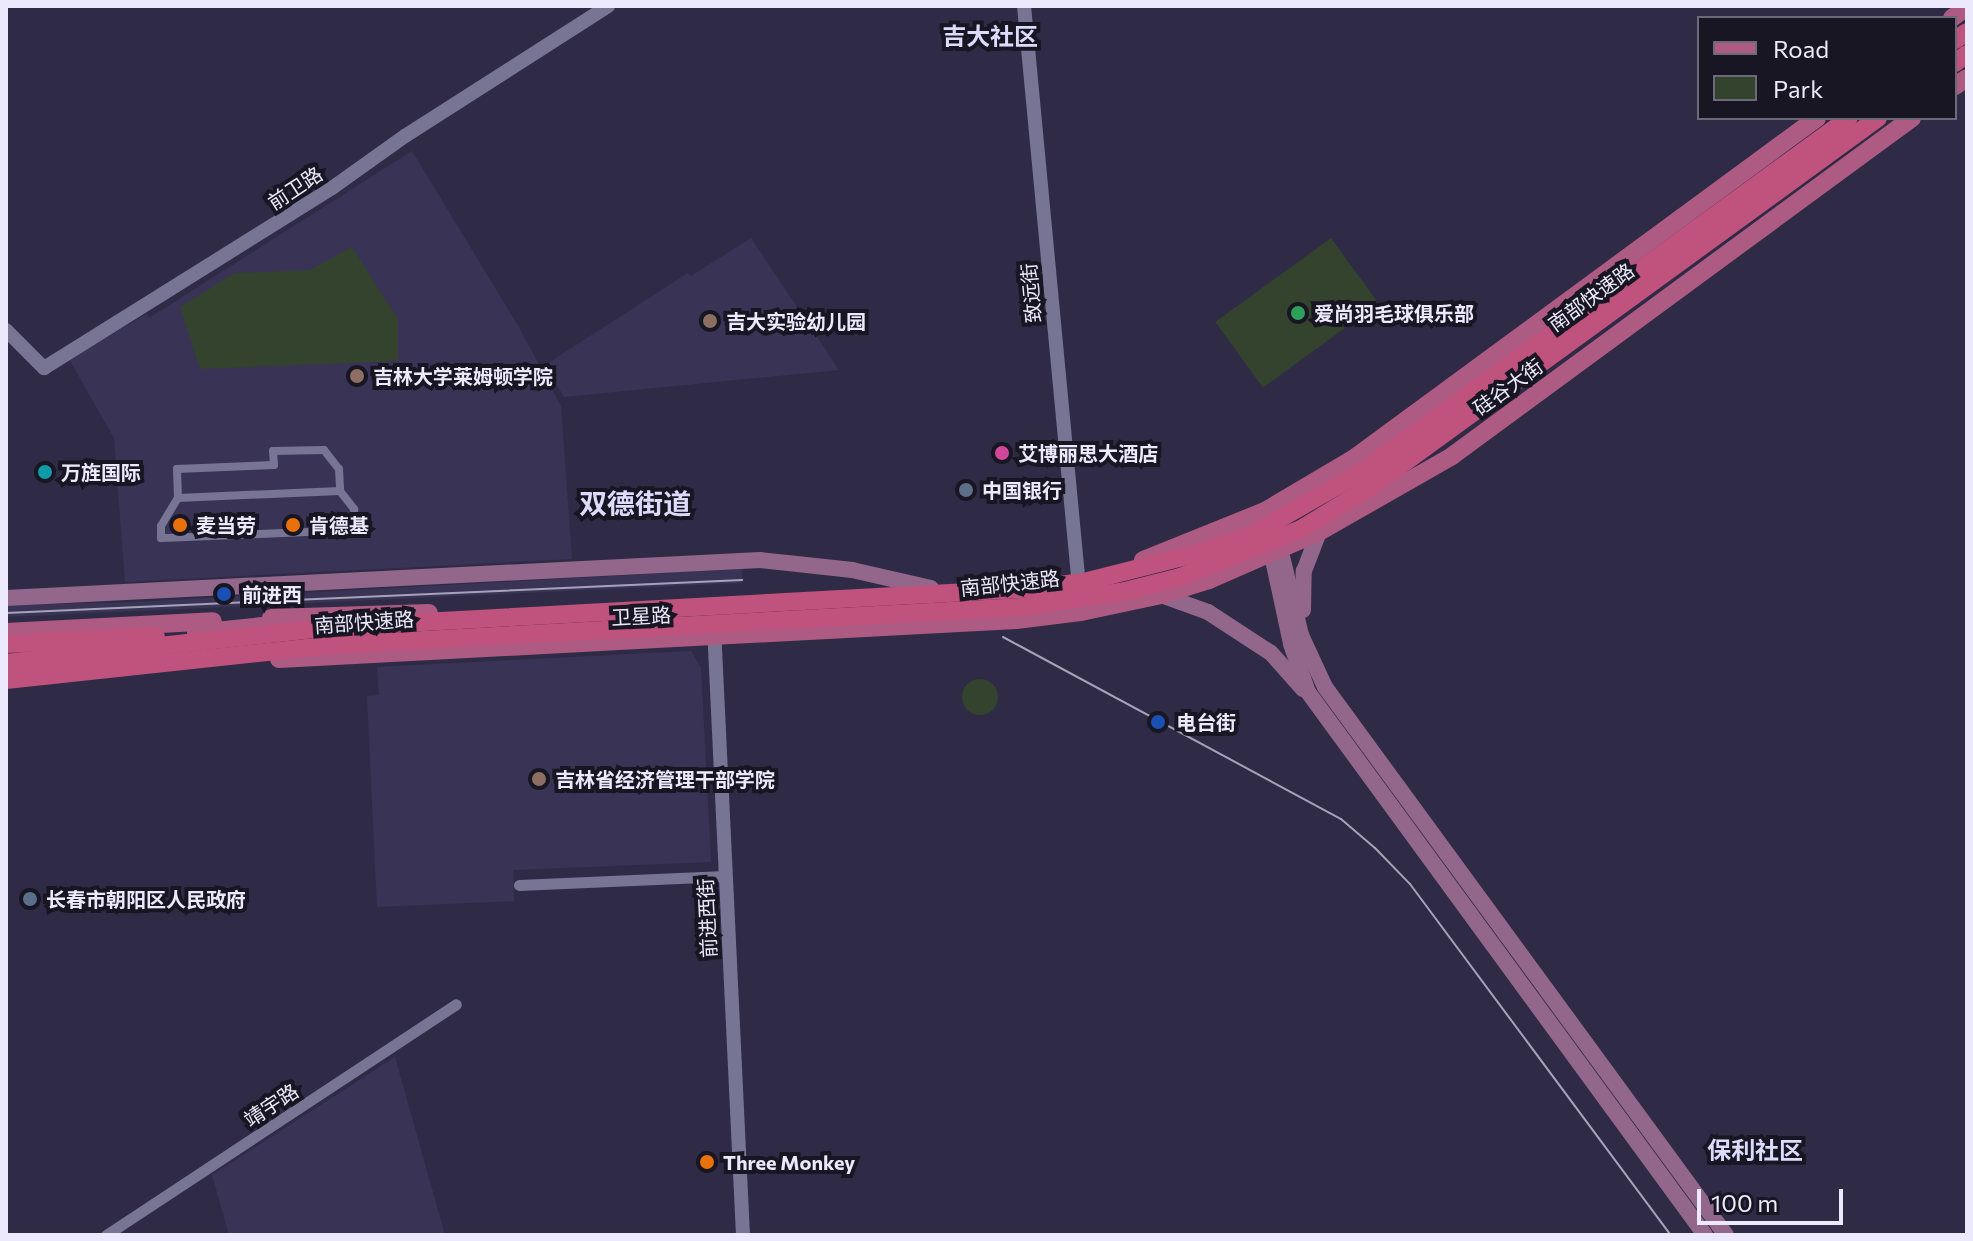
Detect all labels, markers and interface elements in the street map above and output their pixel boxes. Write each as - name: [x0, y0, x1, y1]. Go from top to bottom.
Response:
- legend: [1697, 16, 1957, 120]
- district label: 吉大社区: [942, 22, 1038, 50]
- text: Road: [1773, 34, 1829, 63]
- text: Park: [1773, 74, 1823, 103]
- street label: 前卫路: [263, 162, 327, 214]
- street label: 南部快速路: [1543, 258, 1639, 336]
- street label: 致远街: [1016, 262, 1046, 324]
- place label: 爱尚羽毛球俱乐部: [1314, 301, 1474, 325]
- marker: 爱尚羽毛球俱乐部: [1289, 304, 1307, 322]
- place label: 吉大实验幼儿园: [726, 309, 866, 333]
- marker: 吉大实验幼儿园: [701, 312, 719, 330]
- street label: 硅谷大街: [1469, 354, 1547, 420]
- place label: 吉林大学莱姆顿学院: [373, 364, 553, 388]
- marker: 吉林大学莱姆顿学院: [348, 367, 366, 385]
- place label: 艾博丽思大酒店: [1018, 441, 1158, 465]
- marker: 艾博丽思大酒店: [993, 444, 1011, 462]
- place label: 万旌国际: [61, 460, 141, 484]
- marker: 万旌国际: [36, 463, 54, 481]
- place label: 中国银行: [982, 478, 1062, 502]
- marker: 中国银行: [957, 481, 975, 499]
- district label: 双德街道: [579, 486, 691, 520]
- place label: 麦当劳: [196, 513, 256, 537]
- place label: 肯德基: [309, 513, 369, 537]
- marker: 麦当劳: [171, 516, 189, 534]
- marker: 肯德基: [284, 516, 302, 534]
- street label: 南部快速路: [959, 566, 1061, 600]
- place label: 前进西: [242, 582, 302, 606]
- marker: 前进西: [213, 583, 235, 605]
- street label: 卫星路: [610, 602, 672, 630]
- street label: 南部快速路: [313, 607, 415, 637]
- place label: 电台街: [1176, 710, 1236, 734]
- marker: 电台街: [1147, 711, 1169, 733]
- place label: 吉林省经济管理干部学院: [555, 767, 775, 791]
- marker: 吉林省经济管理干部学院: [530, 770, 548, 788]
- street label: 前进西街: [693, 877, 721, 959]
- place label: 长春市朝阳区人民政府: [46, 887, 246, 911]
- marker: 长春市朝阳区人民政府: [21, 890, 39, 908]
- street label: 靖宇路: [239, 1079, 303, 1131]
- district label: 保利社区: [1707, 1136, 1803, 1164]
- place label: Three Monkey: [723, 1150, 855, 1174]
- marker: Three Monkey: [698, 1153, 716, 1171]
- scale bar: [1701, 1173, 1847, 1223]
- text: 100 m: [1711, 1188, 1778, 1217]

